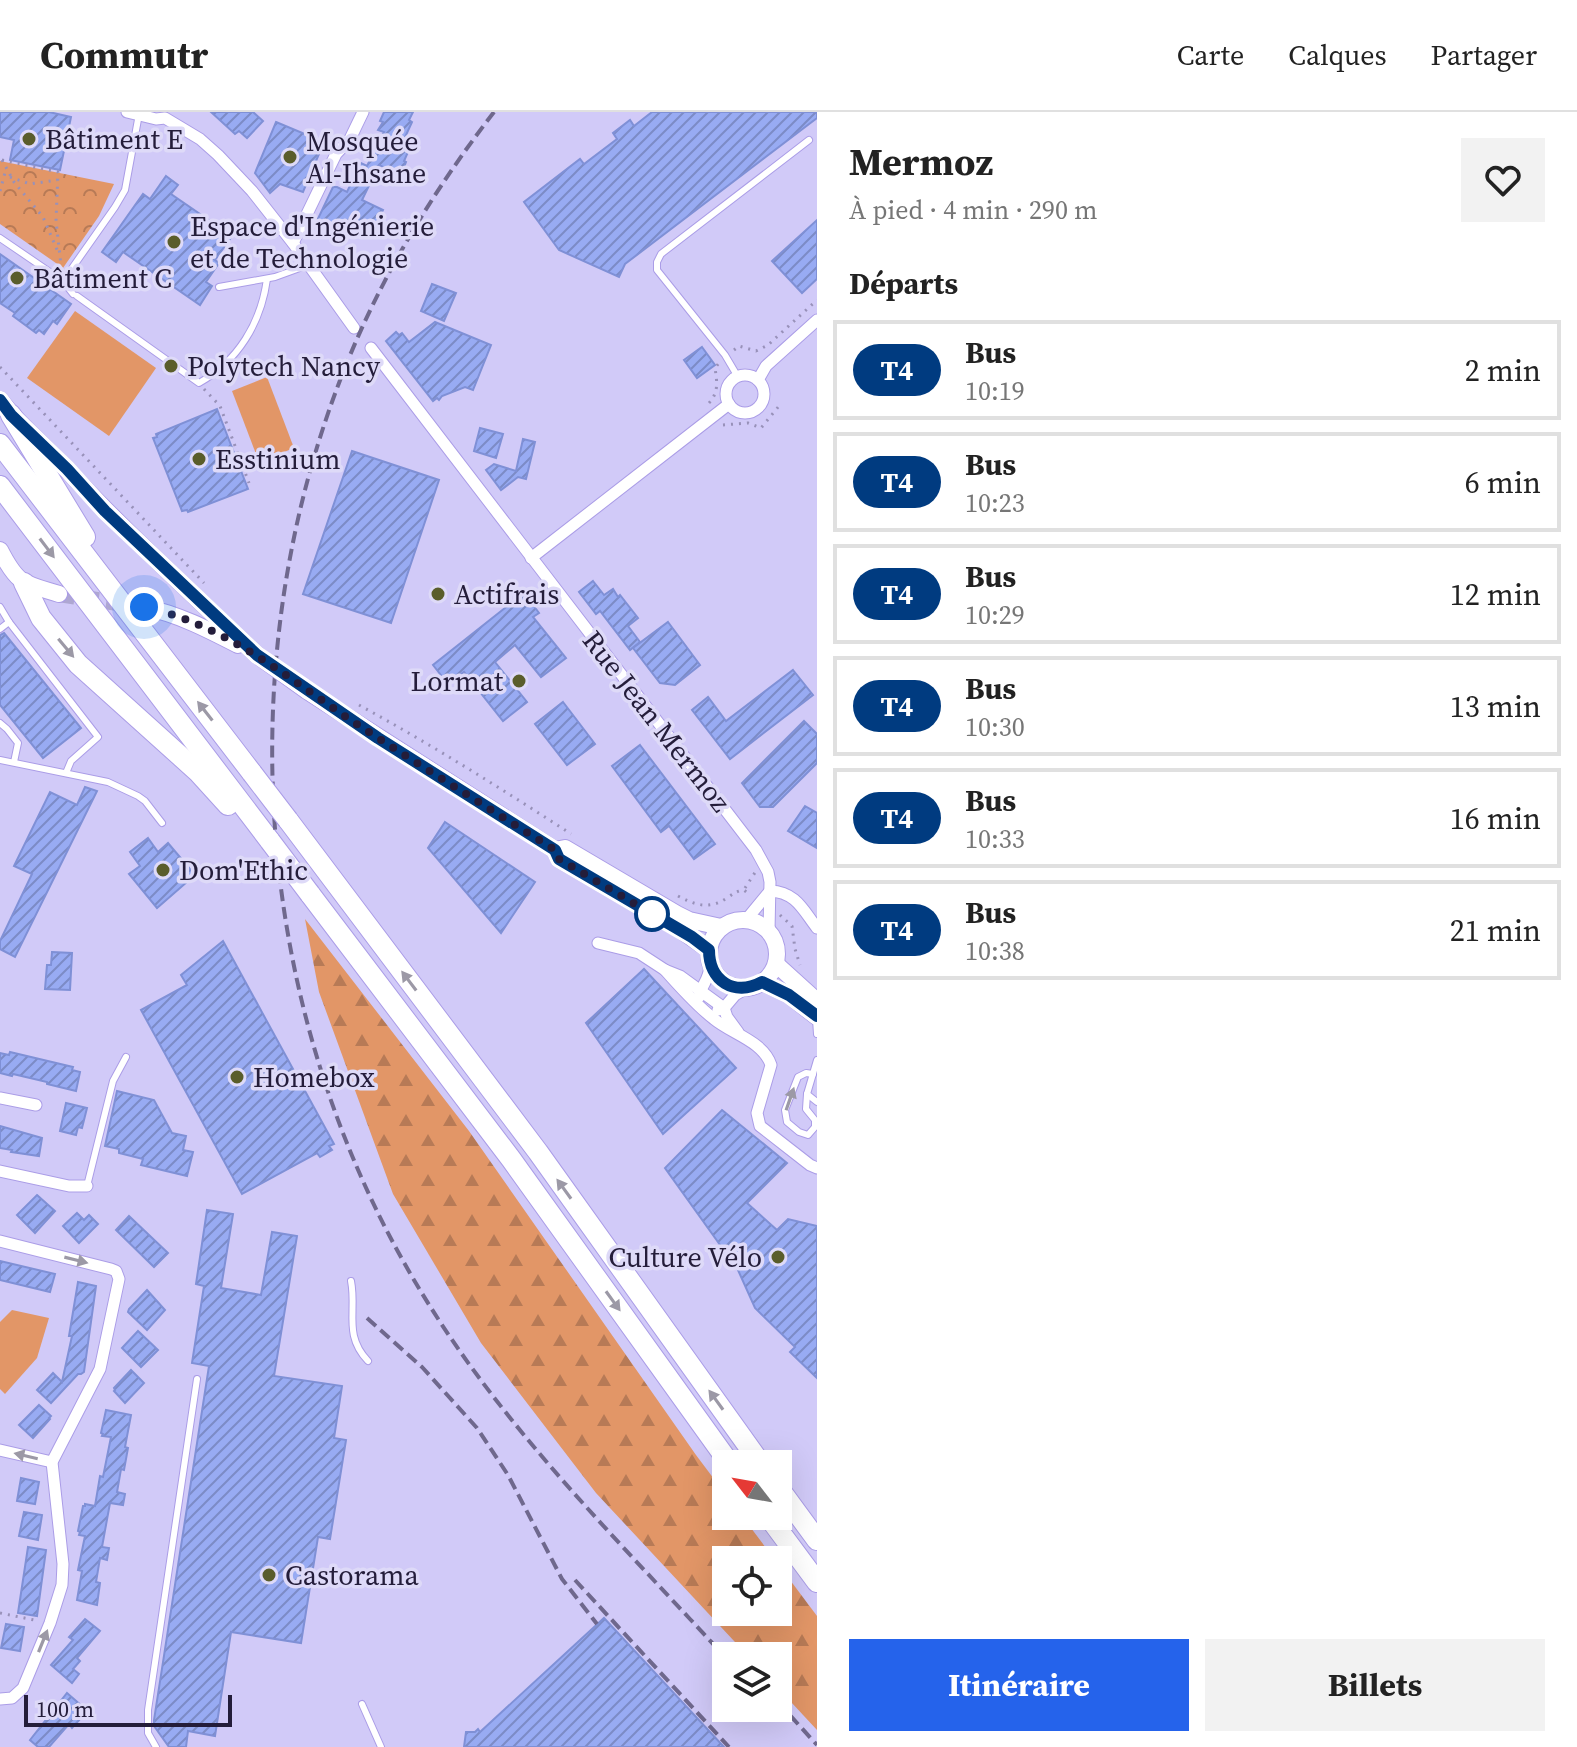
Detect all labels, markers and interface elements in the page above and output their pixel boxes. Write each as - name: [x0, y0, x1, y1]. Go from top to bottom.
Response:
- text: Commutr: [40, 29, 208, 81]
- text: Carte: [1177, 36, 1244, 74]
- text: Calques: [1288, 36, 1387, 74]
- text: Partager: [1431, 36, 1537, 74]
- place label: Bâtiment E: [45, 120, 183, 158]
- place label: Mosquée Al-Ihsane: [306, 122, 426, 192]
- marker: Bâtiment E: [20, 130, 38, 148]
- text: Mermoz: [849, 136, 993, 188]
- button: heart: [1461, 138, 1545, 222]
- marker: Mosquée Al-Ihsane: [281, 148, 299, 166]
- text: À pied · 4 min · 290 m: [849, 192, 1098, 228]
- place label: Espace d'Ingénierie et de Technologie: [190, 207, 434, 277]
- marker: Espace d'Ingénierie et de Technologie: [165, 233, 183, 251]
- place label: Bâtiment C: [33, 259, 172, 297]
- text: Départs: [849, 263, 958, 304]
- marker: Bâtiment C: [8, 269, 26, 287]
- text: Bus: [965, 332, 1016, 373]
- place label: Polytech Nancy: [187, 347, 381, 385]
- text: 2 min: [1465, 350, 1541, 391]
- text: T4: [881, 351, 913, 389]
- marker: Polytech Nancy: [162, 357, 180, 375]
- text: 10:19: [965, 373, 1025, 409]
- place label: Esstinium: [215, 440, 341, 478]
- text: Bus: [965, 444, 1016, 485]
- marker: Esstinium: [190, 450, 208, 468]
- text: 6 min: [1465, 462, 1541, 503]
- text: T4: [881, 463, 913, 501]
- text: 10:23: [965, 485, 1025, 521]
- one-way arrow: [39, 538, 55, 558]
- text: Bus: [965, 556, 1016, 597]
- text: 12 min: [1450, 574, 1541, 615]
- place label: Actifrais: [454, 575, 559, 613]
- text: T4: [881, 575, 913, 613]
- marker: Actifrais: [429, 585, 447, 603]
- your location: [124, 587, 164, 627]
- text: 10:29: [965, 597, 1025, 633]
- street label: Rue Jean Mermoz: [574, 622, 740, 820]
- one-way arrow: [57, 638, 74, 658]
- place label: Lormat: [411, 662, 504, 700]
- text: Bus: [965, 668, 1016, 709]
- marker: Lormat: [510, 672, 528, 690]
- text: 13 min: [1450, 686, 1541, 727]
- text: T4: [881, 687, 913, 725]
- one-way arrow: [197, 701, 213, 722]
- text: 10:30: [965, 709, 1025, 745]
- text: Bus: [965, 780, 1016, 821]
- text: 16 min: [1450, 798, 1541, 839]
- text: T4: [881, 799, 913, 837]
- text: 10:33: [965, 821, 1025, 857]
- place label: Dom'Ethic: [179, 851, 308, 889]
- marker: Dom'Ethic: [154, 861, 172, 879]
- text: Bus: [965, 892, 1016, 933]
- unlabelled marker: [635, 897, 669, 931]
- text: 21 min: [1450, 910, 1541, 951]
- text: T4: [881, 911, 913, 949]
- text: 10:38: [965, 933, 1025, 969]
- one-way arrow: [402, 971, 418, 991]
- place label: Homebox: [253, 1058, 375, 1096]
- marker: Homebox: [228, 1068, 246, 1086]
- one-way arrow: [784, 1087, 796, 1111]
- one-way arrow: [557, 1179, 573, 1200]
- place label: Culture Vélo: [608, 1238, 762, 1276]
- marker: Culture Vélo: [769, 1248, 787, 1266]
- one-way arrow: [63, 1255, 88, 1267]
- one-way arrow: [605, 1290, 620, 1311]
- one-way arrow: [709, 1390, 724, 1411]
- one-way arrow: [13, 1449, 38, 1462]
- north arrow: [712, 1450, 792, 1530]
- map controls: [712, 1450, 792, 1722]
- button: locate: [712, 1546, 792, 1626]
- place label: Castorama: [285, 1556, 419, 1594]
- marker: Castorama: [260, 1566, 278, 1584]
- one-way arrow: [37, 1629, 50, 1653]
- button: Itinéraire: [849, 1639, 1189, 1731]
- button: Billets: [1205, 1639, 1545, 1731]
- button: layers: [712, 1642, 792, 1722]
- scale bar: [24, 1691, 232, 1727]
- text: 100 m: [36, 1694, 94, 1724]

